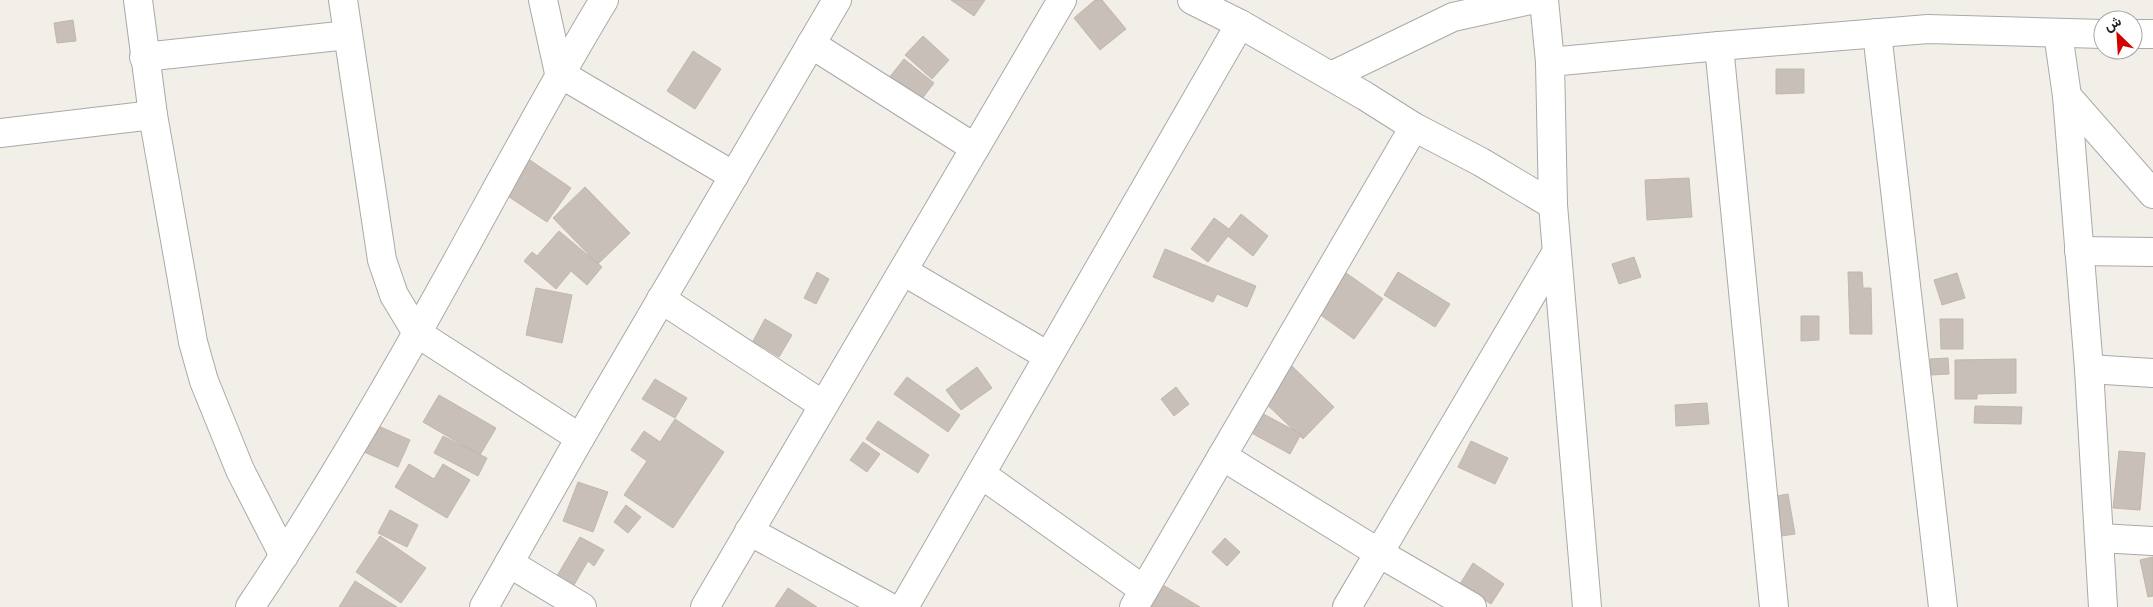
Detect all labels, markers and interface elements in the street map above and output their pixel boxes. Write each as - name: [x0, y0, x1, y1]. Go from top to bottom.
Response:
- north arrow: [2093, 10, 2143, 60]
- text: ش: [2101, 11, 2124, 35]

